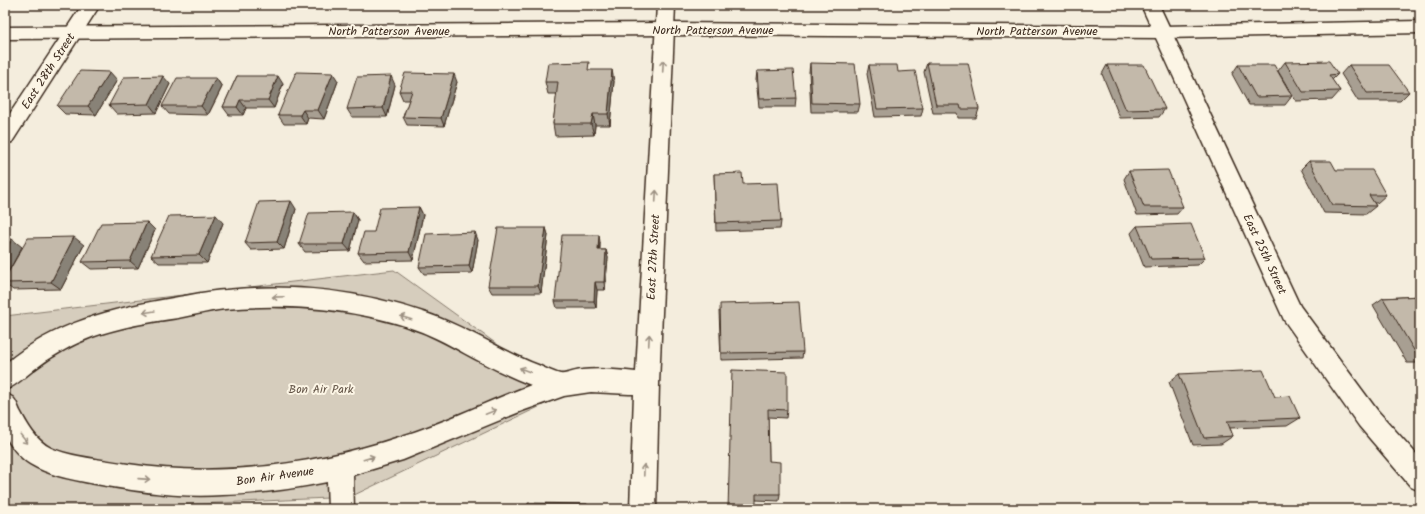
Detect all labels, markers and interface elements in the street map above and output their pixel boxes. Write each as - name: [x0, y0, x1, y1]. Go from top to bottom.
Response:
- street label: North Patterson Avenue: [652, 21, 774, 40]
- street label: North Patterson Avenue: [328, 22, 450, 41]
- street label: North Patterson Avenue: [976, 22, 1098, 41]
- street label: East 28th Street: [17, 29, 80, 113]
- one-way arrow: [659, 60, 666, 73]
- one-way arrow: [653, 190, 660, 203]
- street label: East 25th Street: [1238, 211, 1292, 298]
- street label: East 27th Street: [642, 213, 665, 300]
- one-way arrow: [272, 293, 285, 301]
- one-way arrow: [143, 308, 156, 316]
- one-way arrow: [400, 313, 412, 321]
- one-way arrow: [645, 334, 653, 347]
- one-way arrow: [519, 366, 531, 374]
- park label: Bon Air Park: [289, 380, 354, 399]
- one-way arrow: [484, 408, 496, 416]
- one-way arrow: [20, 434, 28, 445]
- one-way arrow: [362, 454, 375, 461]
- street label: Bon Air Avenue: [235, 462, 316, 491]
- one-way arrow: [640, 464, 648, 477]
- one-way arrow: [137, 476, 150, 483]

